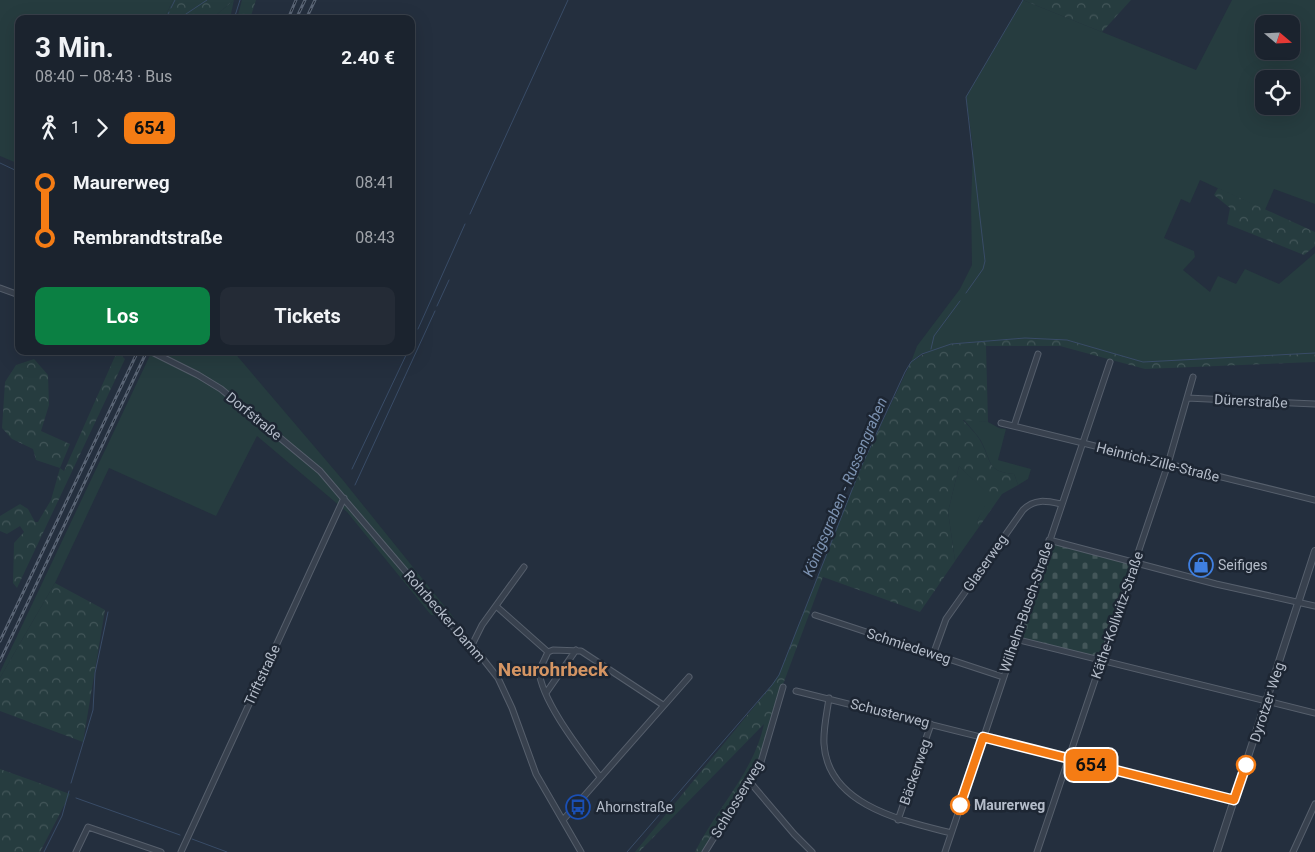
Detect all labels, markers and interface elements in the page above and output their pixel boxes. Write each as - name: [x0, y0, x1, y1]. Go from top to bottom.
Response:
- north arrow: [1255, 15, 1300, 60]
- map controls: [1255, 15, 1300, 115]
- text: 3 Min.: [35, 31, 114, 64]
- text: 2.40 €: [341, 46, 395, 69]
- text: 08:40 – 08:43 · Bus: [35, 67, 172, 86]
- button: locate: [1255, 70, 1300, 115]
- icon: walk: [35, 114, 63, 142]
- icon: forward: [88, 114, 116, 142]
- text: 654: [134, 117, 165, 138]
- text: 1: [71, 118, 80, 137]
- text: Maurerweg: [73, 171, 170, 194]
- text: 08:41: [355, 173, 395, 192]
- text: Rembrandtstraße: [73, 226, 222, 249]
- text: 08:43: [355, 228, 395, 247]
- button: Los: [35, 287, 210, 345]
- button: Tickets: [220, 287, 395, 345]
- street label: Dorfstraße: [223, 389, 285, 443]
- street label: Dürerstraße: [1214, 391, 1288, 411]
- water label: Königsgraben - Russengraben: [799, 395, 891, 579]
- street label: Heinrich-Zille-Straße: [1095, 439, 1221, 485]
- street label: Glaserweg: [960, 531, 1010, 595]
- street label: Wilhelm-Busch-Straße: [996, 540, 1056, 674]
- street label: Käthe-Kollwitz-Straße: [1088, 549, 1146, 681]
- shop icon: Seifiges: [1188, 552, 1214, 578]
- place label: Seifiges: [1218, 557, 1267, 573]
- street label: Rohrbecker Damm: [401, 567, 489, 665]
- street label: Schmiedeweg: [865, 625, 953, 667]
- street label: Triftstraße: [241, 642, 283, 708]
- district label: Neurohrbeck: [498, 658, 609, 681]
- street label: Dyrotzer Weg: [1247, 660, 1287, 744]
- street label: Schusterweg: [849, 695, 931, 731]
- street label: Bäckerweg: [896, 737, 934, 807]
- line badge: 654: [1062, 749, 1120, 781]
- text: 654: [1076, 754, 1106, 775]
- unlabelled marker: [1236, 755, 1256, 775]
- street label: Schlosserweg: [708, 757, 766, 841]
- bus stop icon: Ahornstraße: [565, 794, 591, 820]
- marker: Maurerweg: [950, 795, 970, 815]
- place label: Maurerweg: [974, 797, 1045, 813]
- place label: Ahornstraße: [596, 799, 673, 815]

